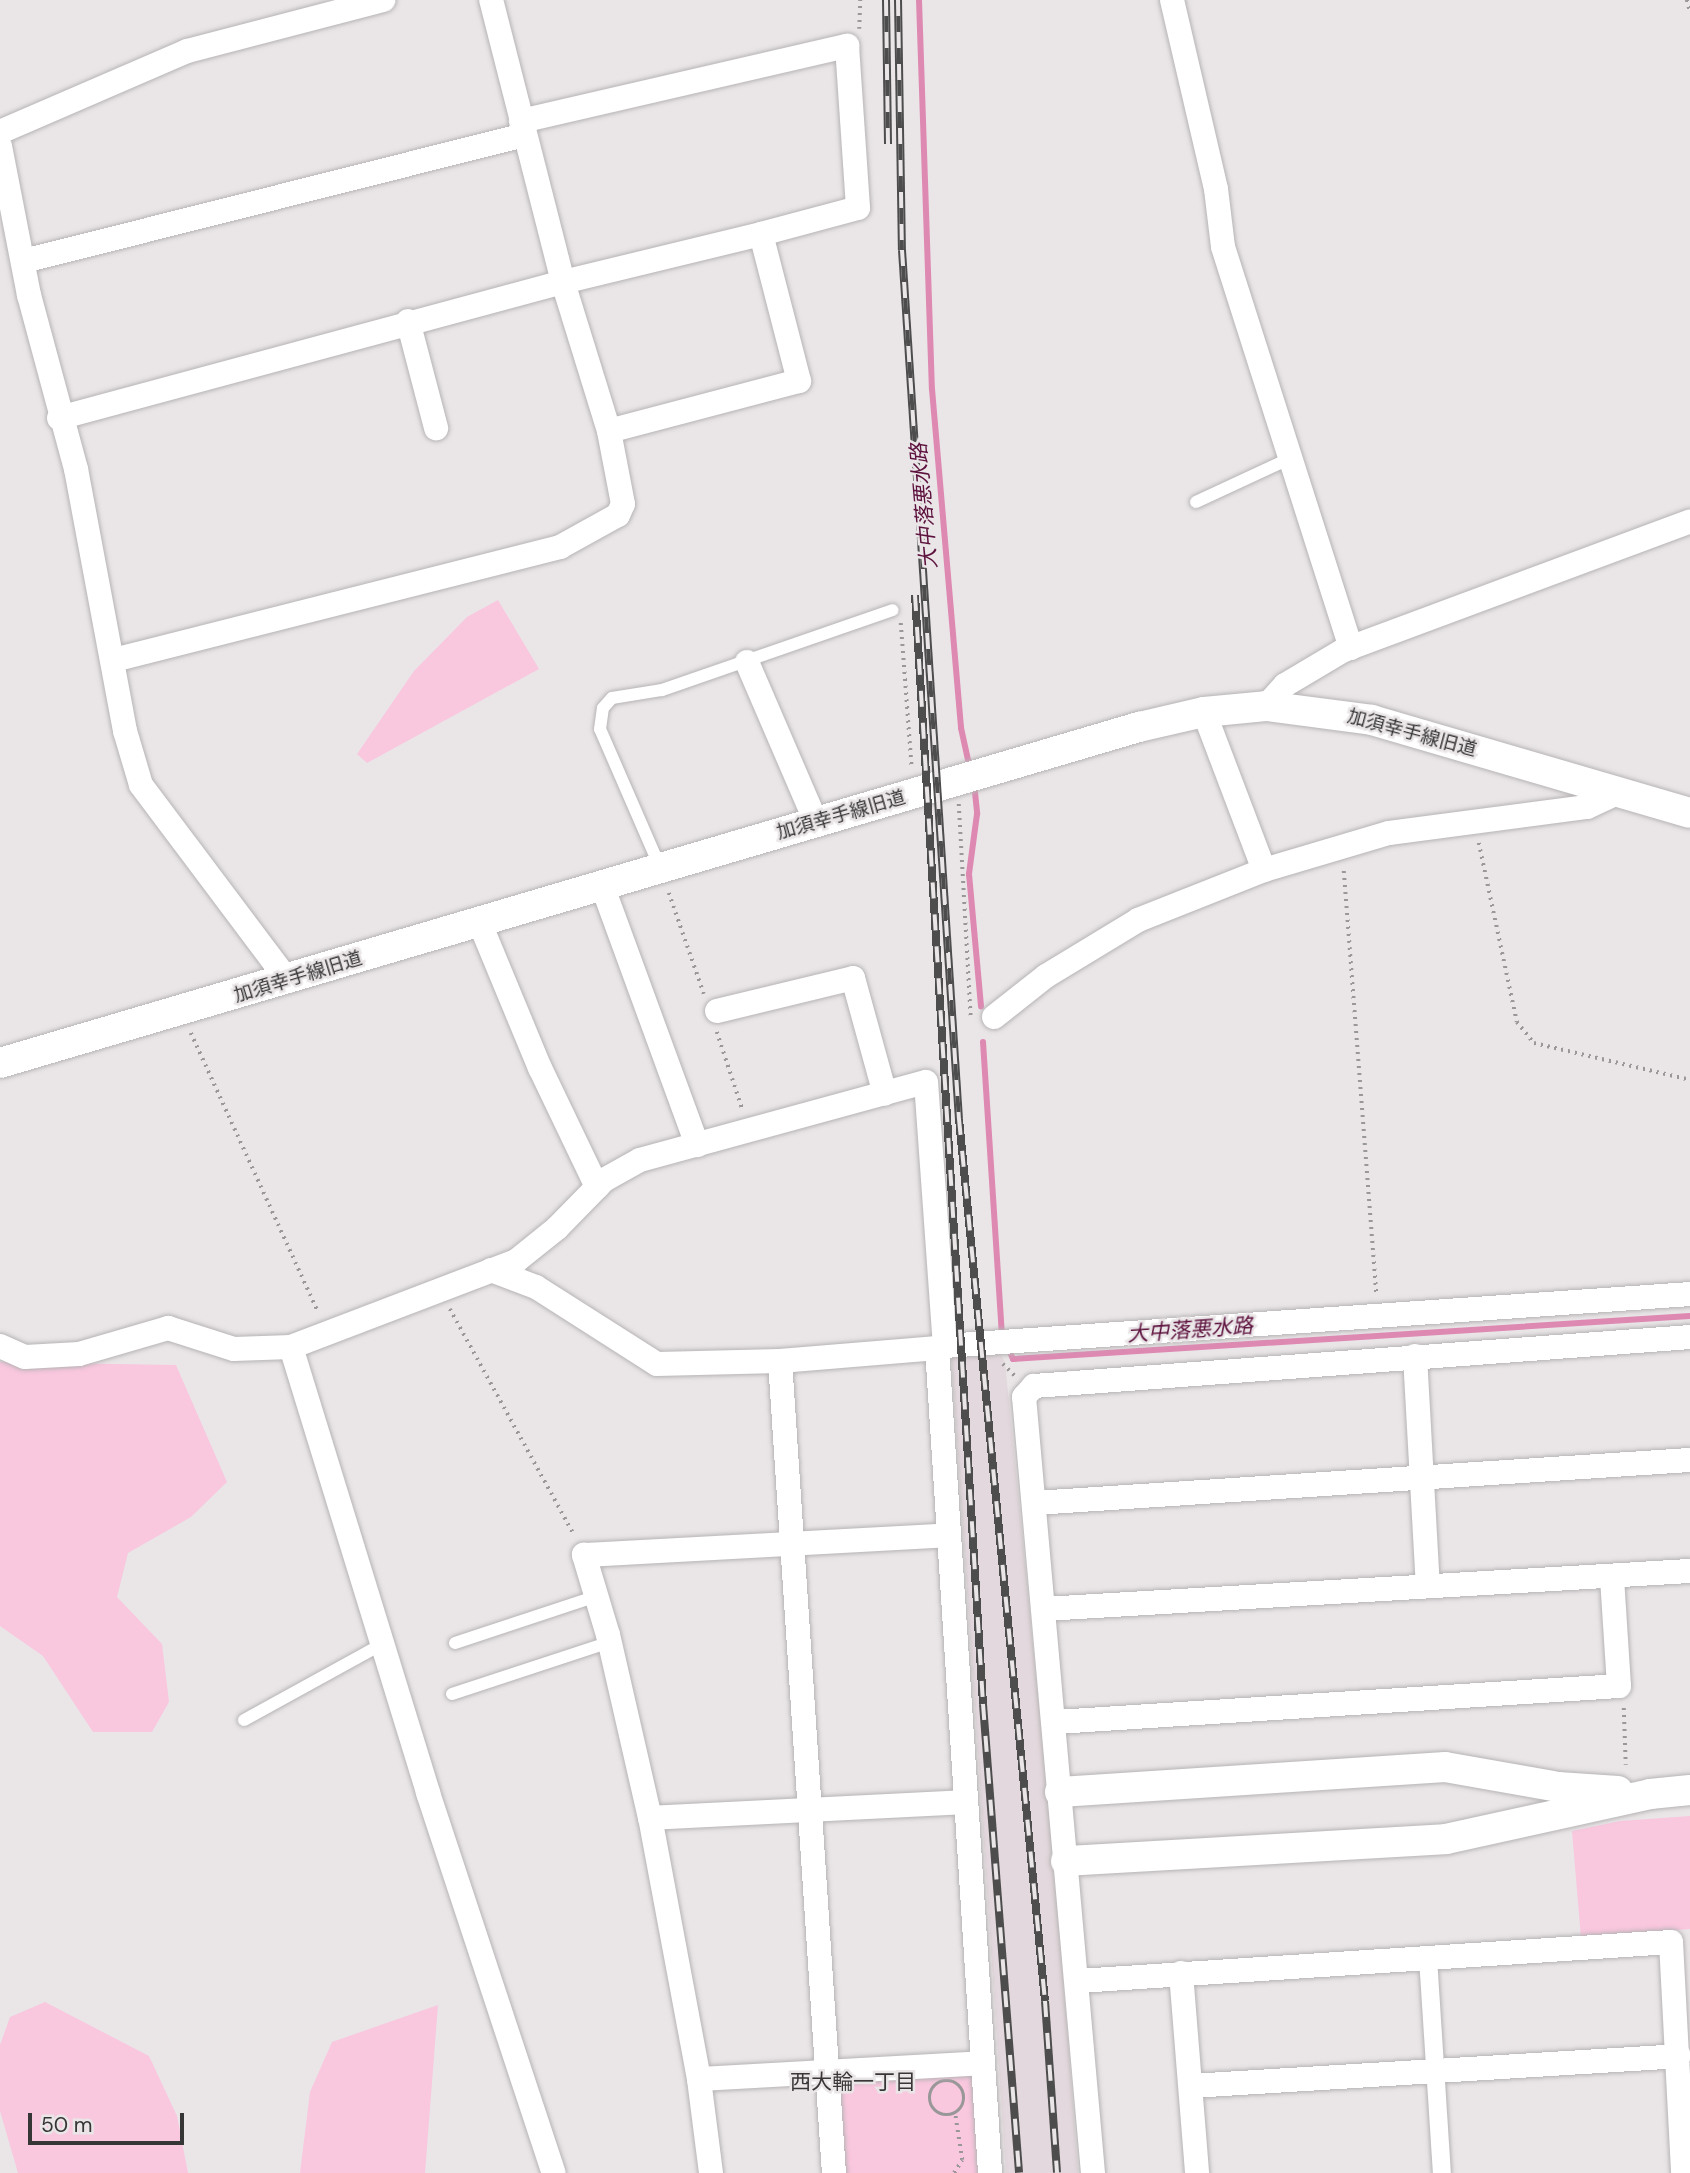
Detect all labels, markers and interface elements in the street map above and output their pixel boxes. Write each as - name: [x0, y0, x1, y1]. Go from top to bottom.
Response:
- water label: 大中落悪水路: [906, 442, 942, 570]
- street label: 加須幸手線旧道: [1345, 705, 1479, 761]
- street label: 加須幸手線旧道: [774, 786, 908, 844]
- street label: 加須幸手線旧道: [231, 947, 365, 1007]
- water label: 大中落悪水路: [1126, 1313, 1254, 1347]
- district label: 西大輪一丁目: [790, 2069, 916, 2095]
- scale bar: [32, 2100, 187, 2144]
- text: 50 m: [41, 2111, 92, 2139]

